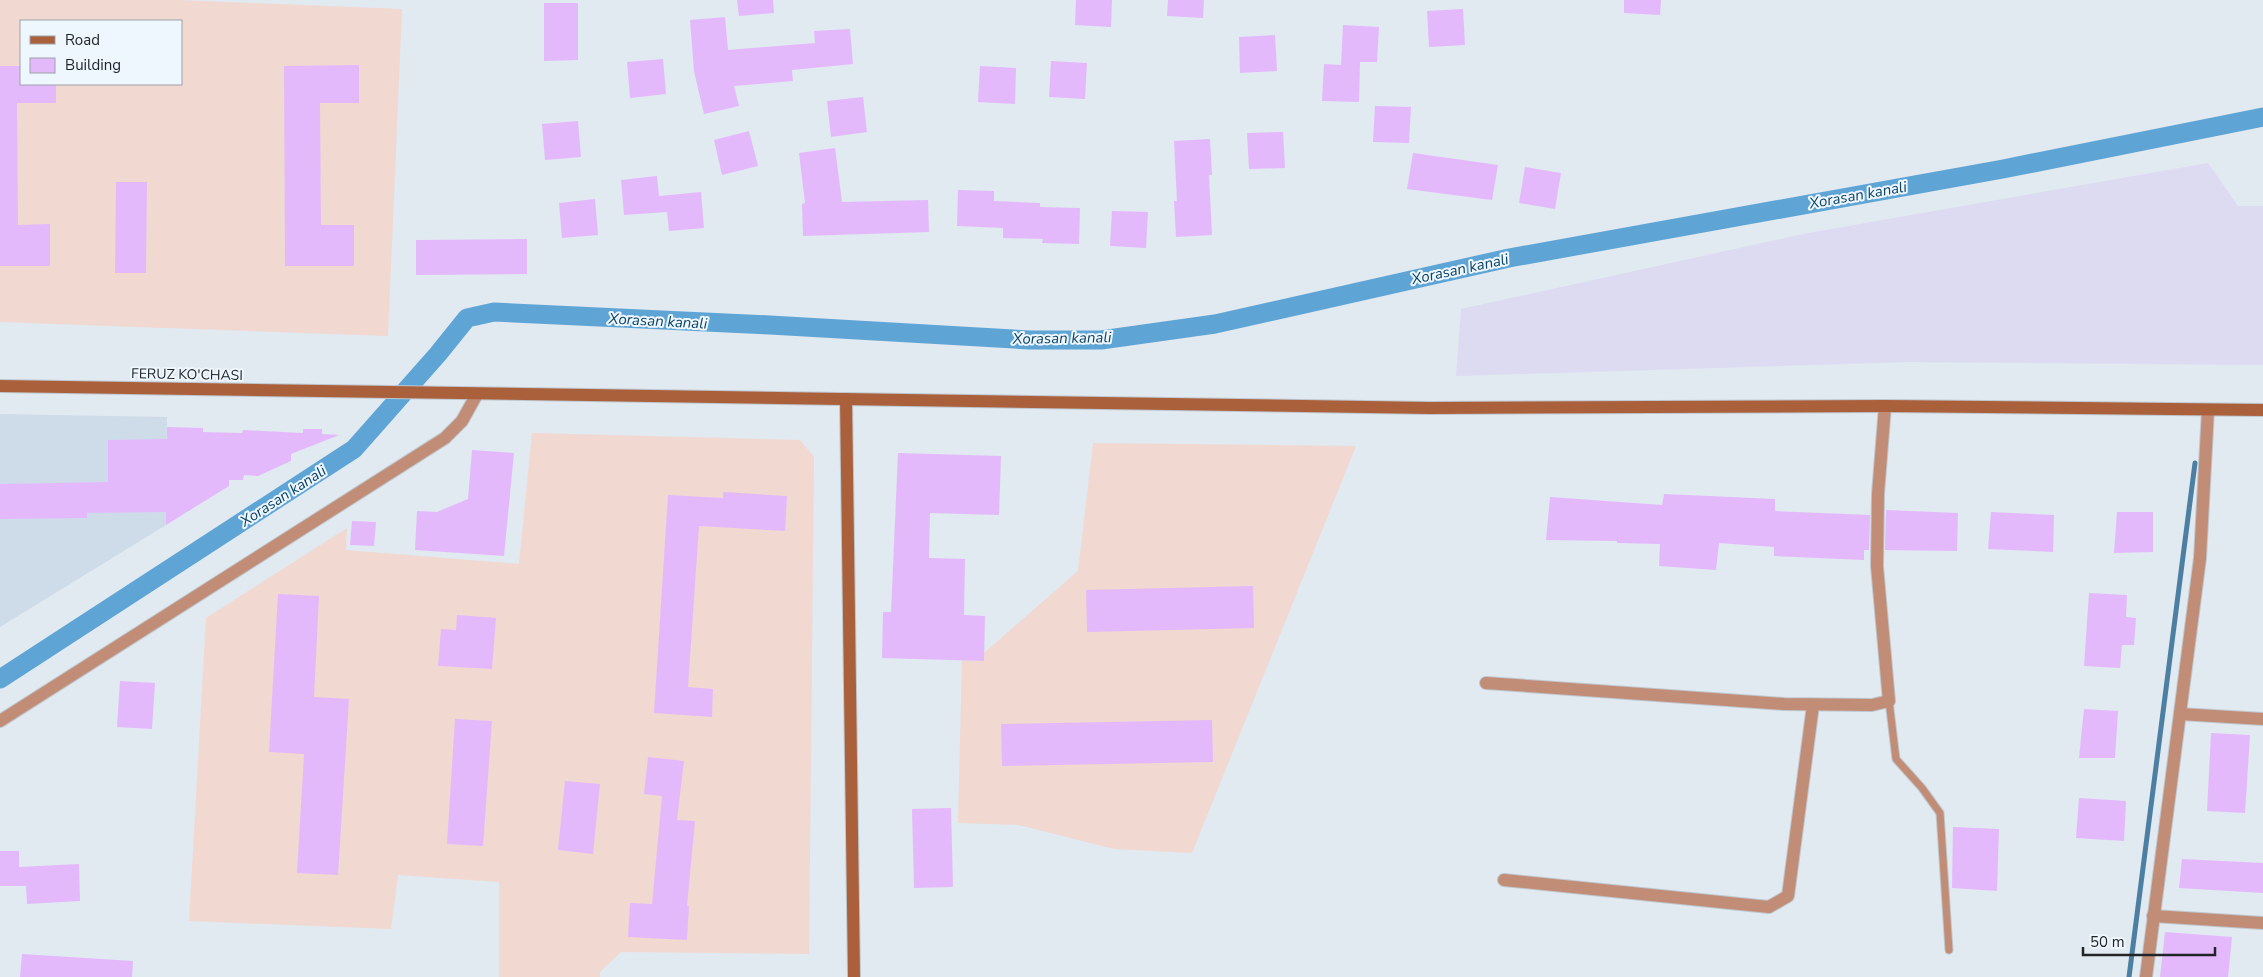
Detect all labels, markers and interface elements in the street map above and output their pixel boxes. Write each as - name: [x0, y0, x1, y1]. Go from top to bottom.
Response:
- legend: [20, 20, 182, 85]
- text: Road: [65, 30, 100, 50]
- text: Building: [65, 55, 121, 75]
- water label: Xorasan kanali: [1807, 177, 1909, 214]
- water label: Xorasan kanali: [1409, 249, 1511, 289]
- water label: Xorasan kanali: [607, 308, 708, 334]
- water label: Xorasan kanali: [1012, 327, 1112, 349]
- street label: FERUZ KO'CHASI: [131, 364, 243, 385]
- water label: Xorasan kanali: [235, 460, 330, 532]
- scale bar: [2083, 924, 2216, 956]
- text: 50 m: [2090, 932, 2125, 952]

